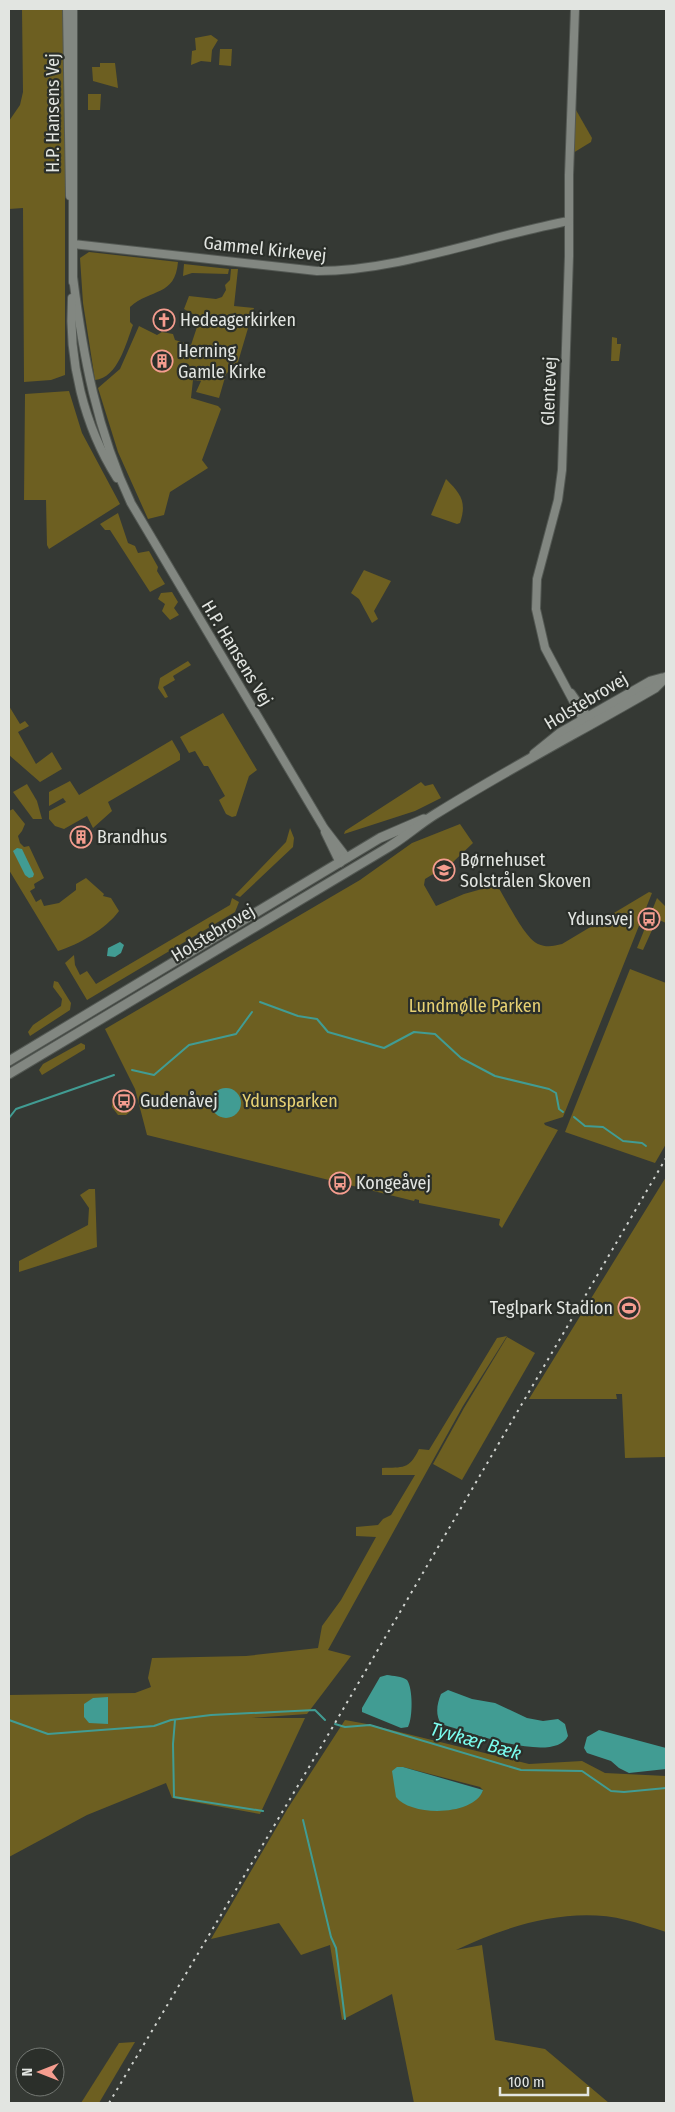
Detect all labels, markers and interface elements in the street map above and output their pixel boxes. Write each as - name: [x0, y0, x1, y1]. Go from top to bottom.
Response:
- street label: H.P. Hansens Vej: [42, 53, 64, 173]
- street label: Gammel Kirkevej: [202, 232, 328, 266]
- church icon: Hedeagerkirken: [152, 308, 176, 332]
- place label: Hedeagerkirken: [180, 309, 296, 331]
- place label: Herning Gamle Kirke: [178, 340, 266, 383]
- building icon: Herning Gamle Kirke: [150, 349, 174, 373]
- street label: Glentevej: [537, 356, 561, 426]
- street label: H.P. Hansens Vej: [197, 596, 277, 710]
- street label: Holstebrovej: [540, 668, 632, 734]
- building icon: Brandhus: [69, 825, 93, 849]
- place label: Brandhus: [97, 826, 167, 848]
- place label: Børnehuset Solstrålen Skoven: [460, 849, 591, 892]
- school or university icon: Børnehuset Solstrålen Skoven: [432, 858, 456, 882]
- street label: Holstebrovej: [167, 900, 259, 966]
- bus stop icon: Ydunsvej: [637, 907, 661, 931]
- place label: Ydunsvej: [568, 908, 633, 930]
- park label: Lundmølle Parken: [409, 995, 541, 1017]
- bus stop icon: Gudenåvej: [112, 1089, 136, 1113]
- place label: Gudenåvej: [140, 1090, 218, 1112]
- park label: Ydunsparken: [242, 1090, 338, 1112]
- bus stop icon: Kongeåvej: [328, 1171, 352, 1195]
- place label: Kongeåvej: [356, 1172, 431, 1194]
- sports icon: Teglpark Stadion: [617, 1296, 641, 1320]
- place label: Teglpark Stadion: [490, 1297, 613, 1319]
- water label: Tyvkær Bæk: [428, 1717, 524, 1765]
- north arrow: [15, 2047, 65, 2097]
- scale bar: [500, 2064, 588, 2096]
- text: N: [19, 2068, 36, 2076]
- text: 100 m: [508, 2073, 545, 2091]

